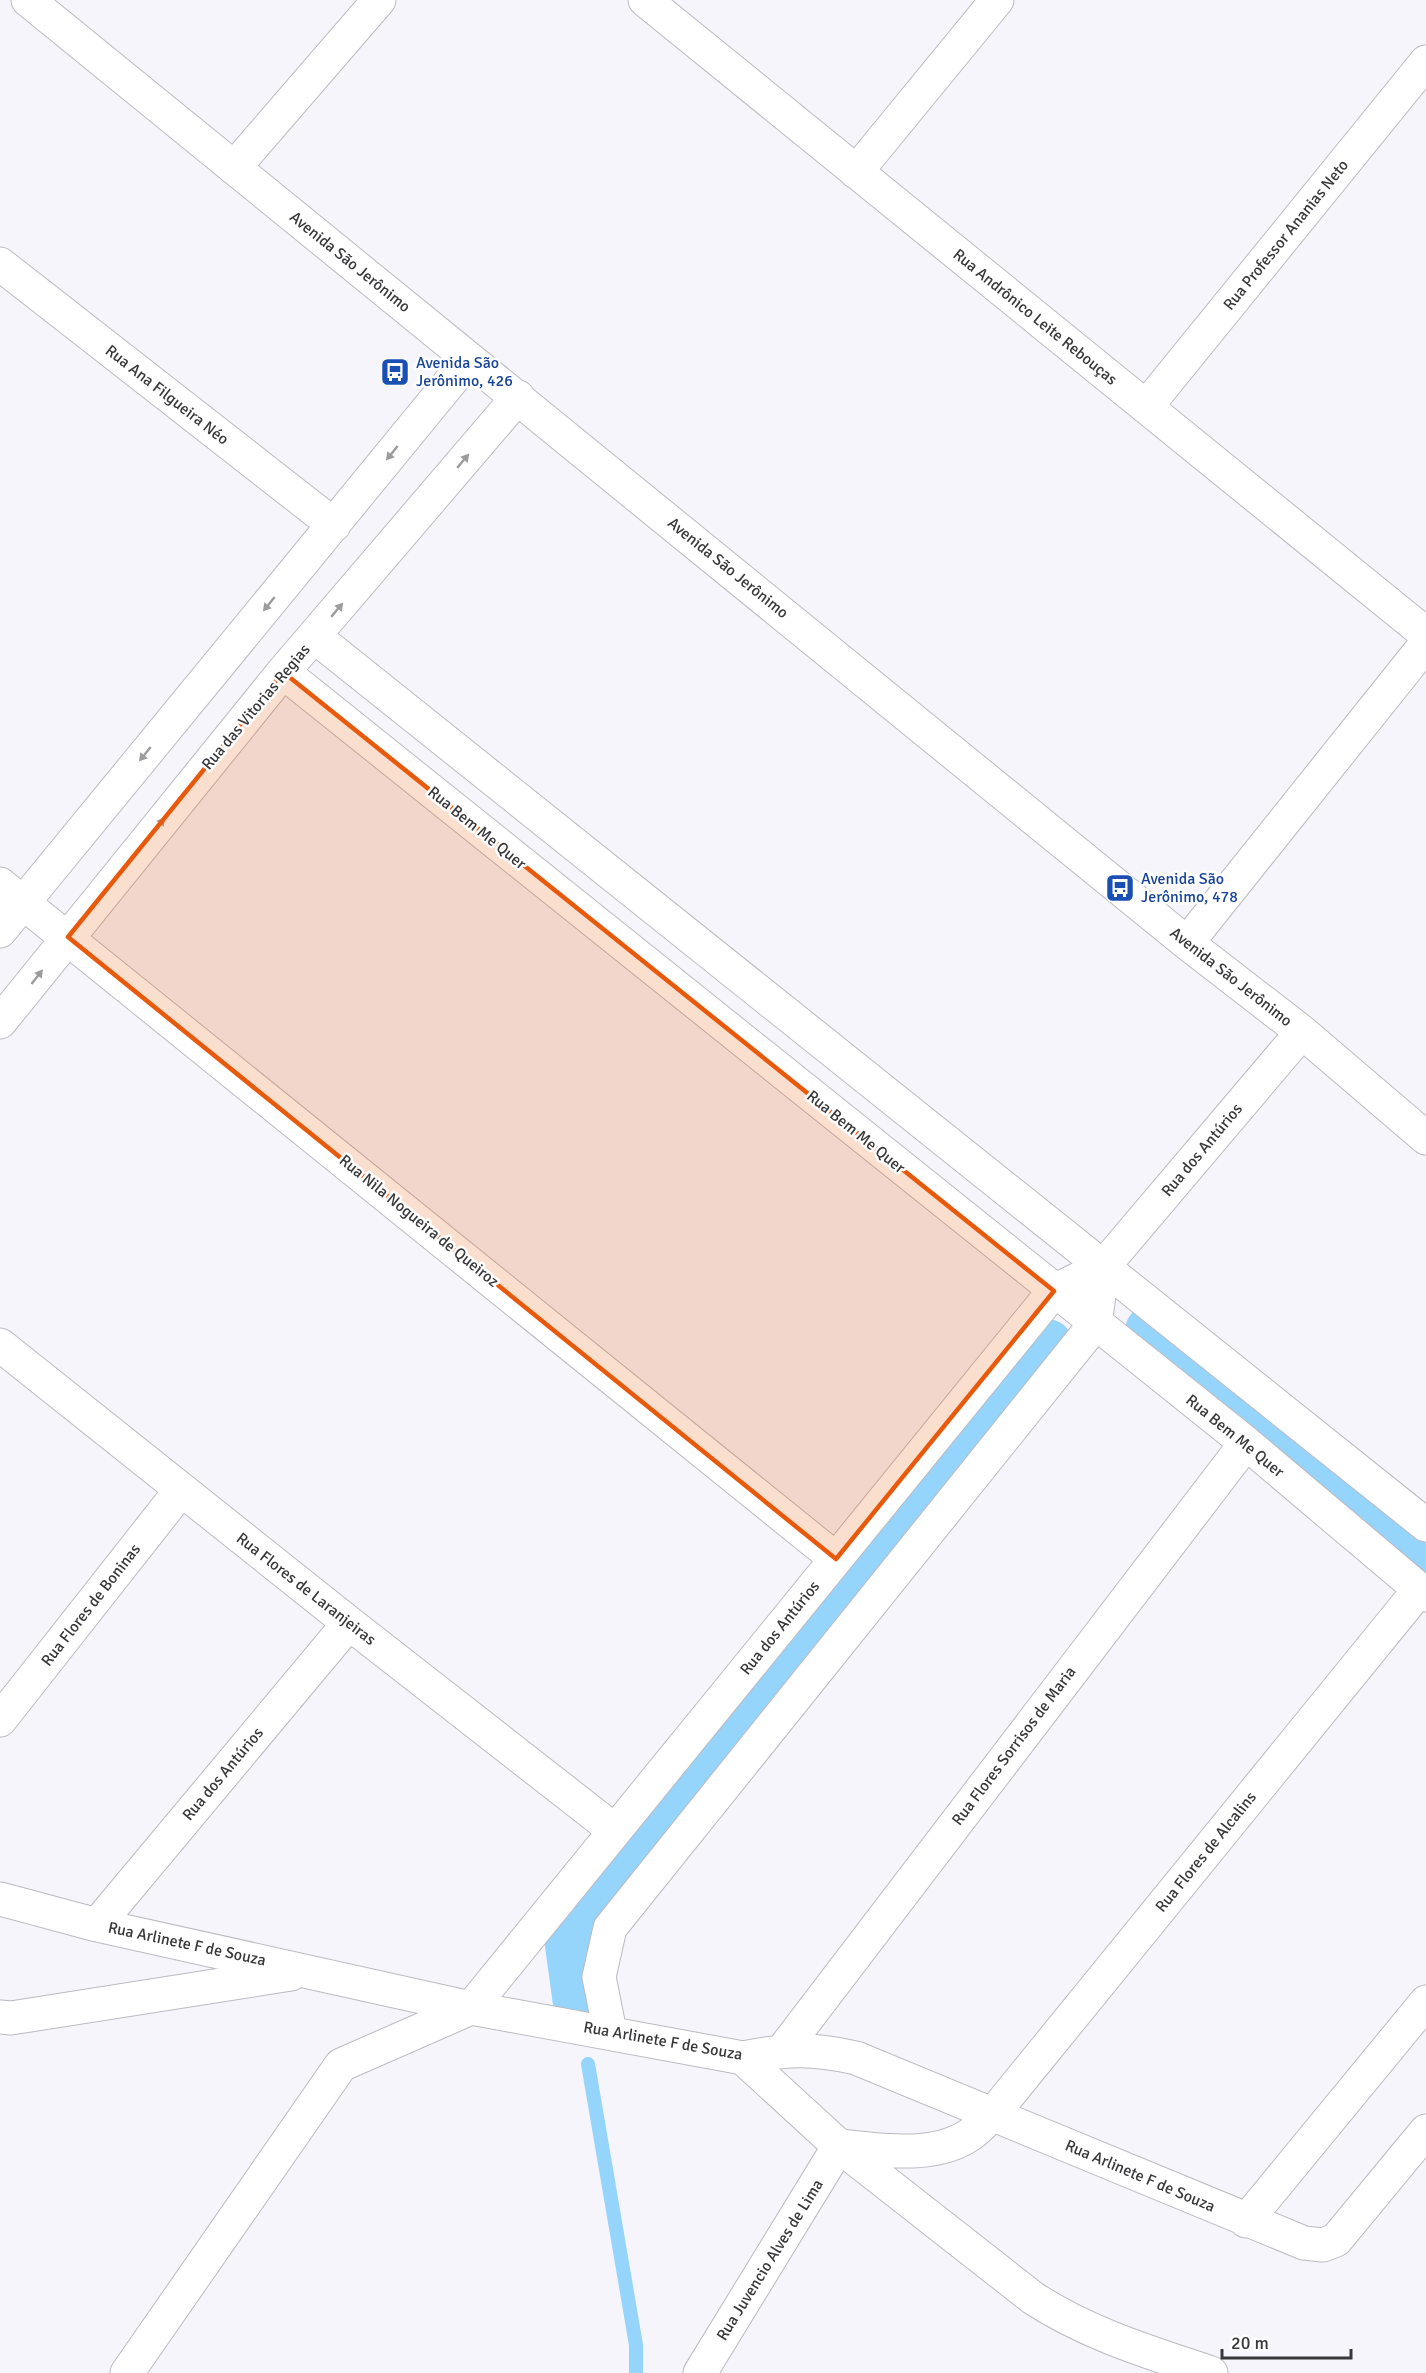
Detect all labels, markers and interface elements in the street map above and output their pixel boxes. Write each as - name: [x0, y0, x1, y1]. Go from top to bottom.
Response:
- street label: Rua Professor Ananias Neto: [1219, 156, 1353, 314]
- street label: Avenida São Jerônimo: [286, 207, 414, 317]
- street label: Rua Andrônico Leite Rebouças: [949, 245, 1121, 389]
- street label: Rua Ana Filgueira Néo: [101, 341, 233, 449]
- place label: Avenida São Jerônimo, 426: [416, 353, 513, 391]
- bus stop icon: Avenida São Jerônimo, 426: [379, 356, 411, 388]
- one-way arrow: [386, 445, 399, 461]
- one-way arrow: [456, 454, 469, 469]
- street label: Avenida São Jerônimo: [664, 513, 792, 623]
- one-way arrow: [262, 596, 275, 612]
- one-way arrow: [330, 602, 343, 618]
- street label: Rua das Vitorias Regias: [197, 640, 315, 774]
- one-way arrow: [139, 746, 152, 761]
- street label: Rua Bem Me Quer: [424, 782, 530, 874]
- one-way arrow: [152, 818, 165, 833]
- place label: Avenida São Jerônimo, 478: [1141, 869, 1238, 907]
- bus stop icon: Avenida São Jerônimo, 478: [1104, 872, 1136, 904]
- street label: Avenida São Jerônimo: [1166, 923, 1296, 1031]
- one-way arrow: [30, 969, 43, 985]
- street label: Rua Bem Me Quer: [803, 1086, 909, 1178]
- street label: Rua dos Antúrios: [1157, 1099, 1247, 1201]
- street label: Rua Nila Nogueira de Queiroz: [335, 1150, 503, 1292]
- street label: Rua Bem Me Quer: [1182, 1390, 1288, 1482]
- street label: Rua Flores de Laranjeiras: [232, 1528, 380, 1650]
- street label: Rua Flores de Boninas: [37, 1540, 145, 1670]
- street label: Rua dos Antúrios: [736, 1577, 824, 1679]
- street label: Rua Flores Sorrisos de Maria: [948, 1662, 1080, 1830]
- street label: Rua dos Antúrios: [178, 1723, 268, 1825]
- street label: Rua Flores de Alcalins: [1151, 1788, 1261, 1916]
- street label: Rua Arlinete F de Souza: [106, 1917, 268, 1971]
- street label: Rua Arlinete F de Souza: [582, 2017, 744, 2065]
- street label: Rua Arlinete F de Souza: [1062, 2135, 1218, 2217]
- street label: Rua Juvencio Alves de Lima: [712, 2176, 828, 2344]
- scale bar: [1222, 2322, 1351, 2360]
- text: 20 m: [1231, 2332, 1269, 2354]

